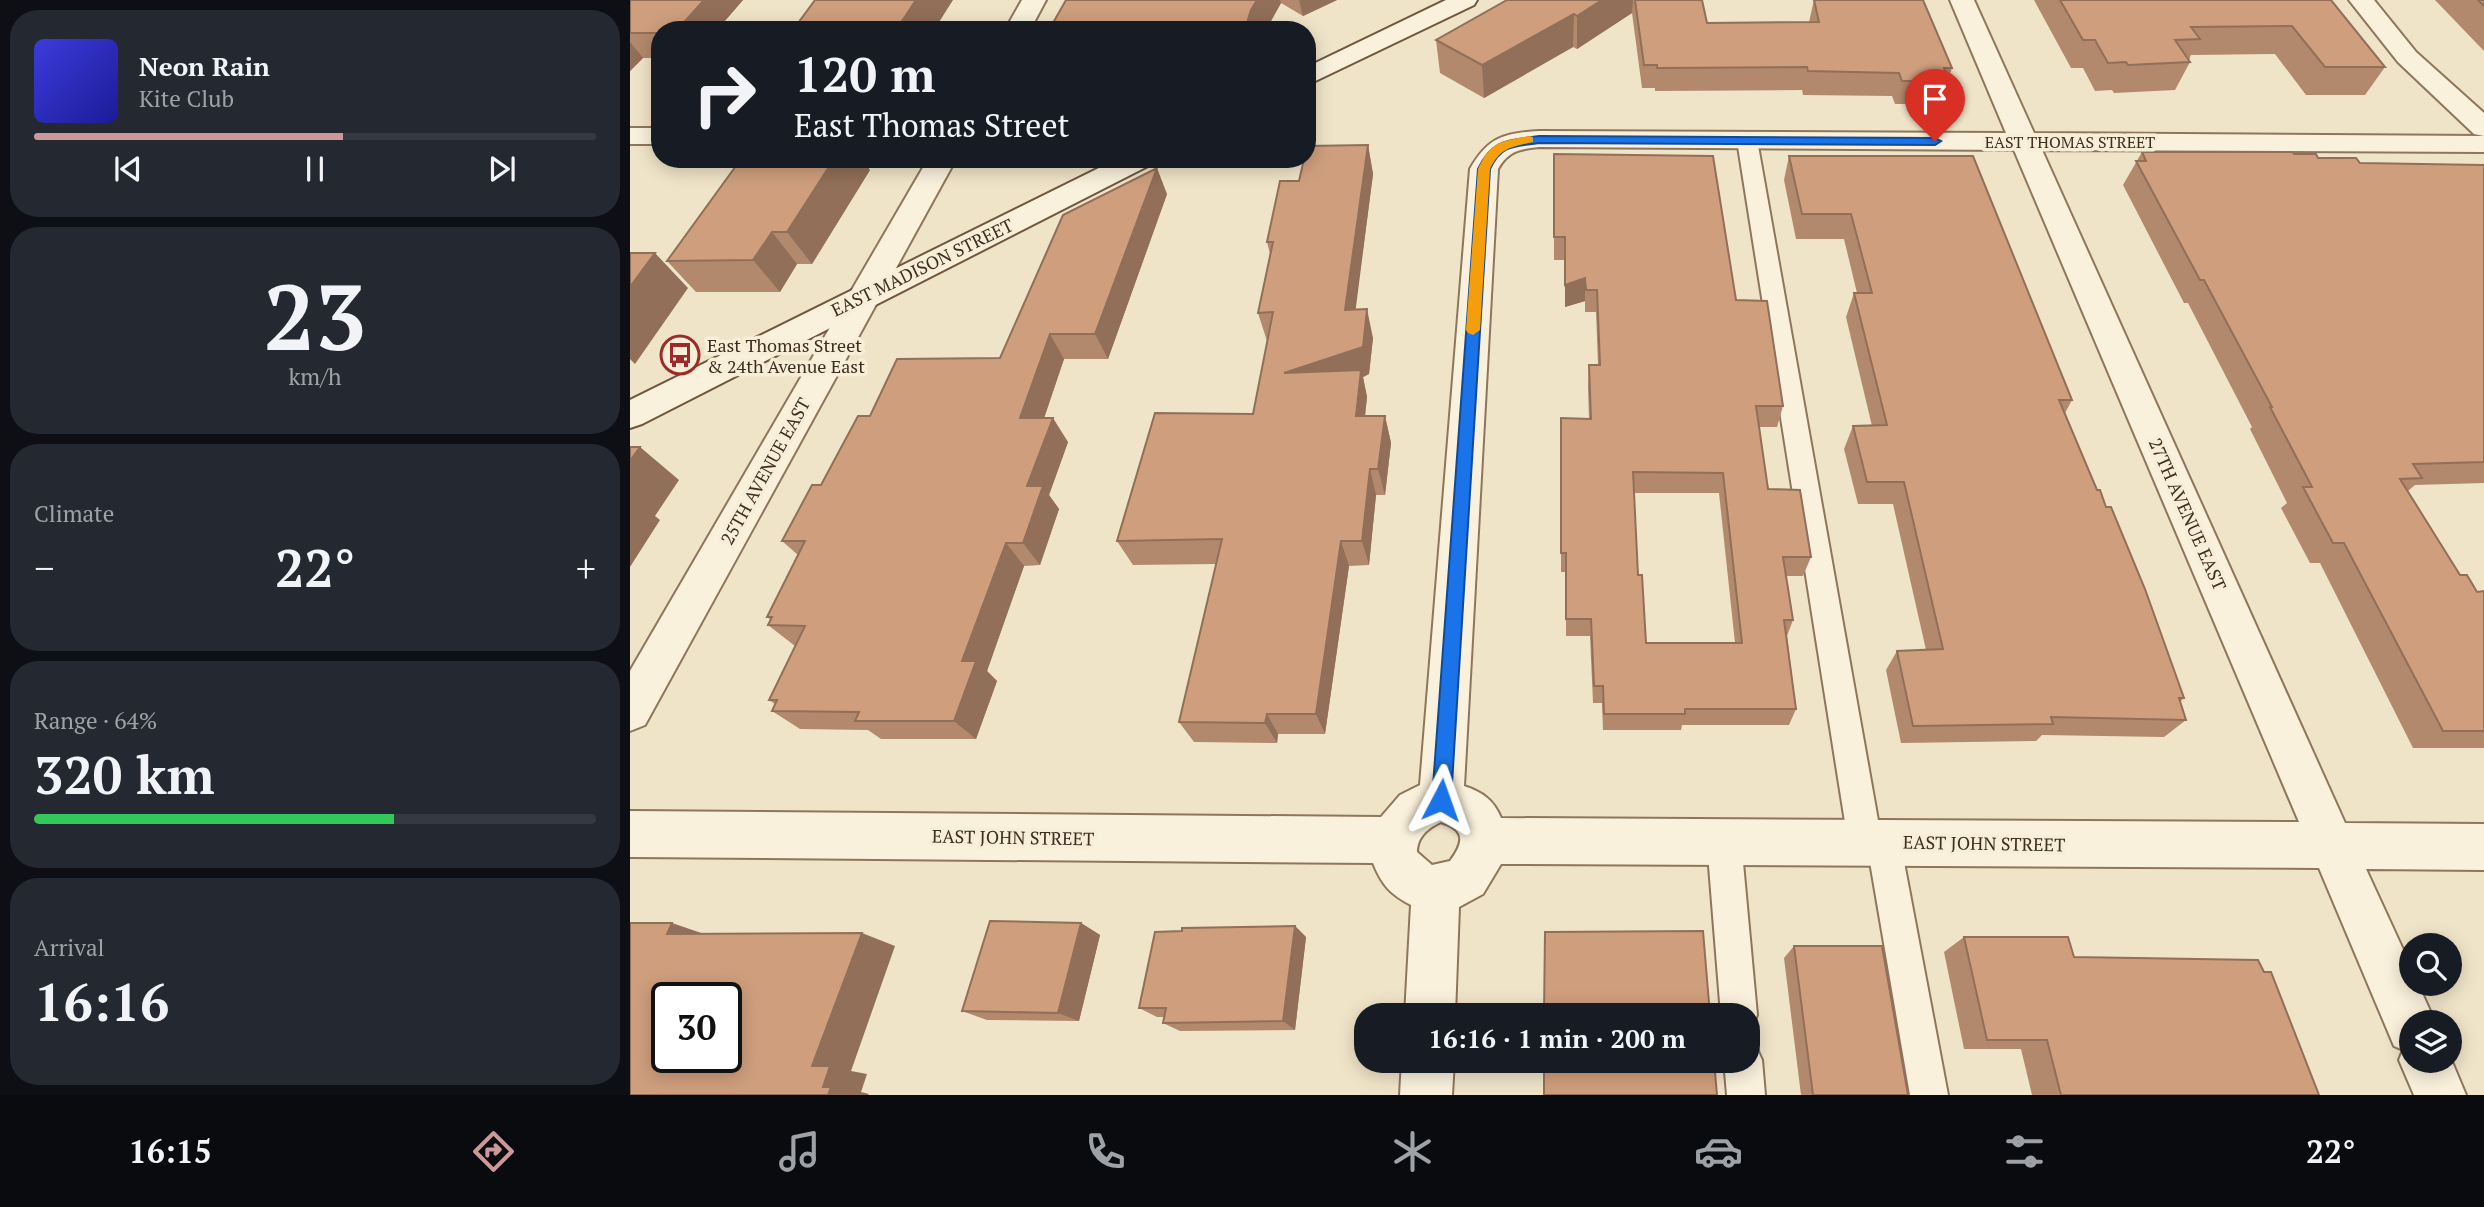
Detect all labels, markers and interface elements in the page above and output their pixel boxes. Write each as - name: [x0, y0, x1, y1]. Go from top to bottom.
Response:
- text: 120 m: [794, 41, 936, 106]
- text: Neon Rain: [139, 49, 270, 83]
- icon: right: [679, 49, 770, 140]
- pin: [1905, 69, 1965, 141]
- icon: arrive: [1916, 80, 1954, 118]
- text: Kite Club: [139, 83, 234, 114]
- text: East Thomas Street: [794, 104, 1069, 146]
- street label: EAST THOMAS STREET: [1985, 131, 2155, 153]
- icon: previous: [109, 150, 147, 188]
- icon: pause: [296, 150, 334, 188]
- icon: next: [483, 150, 521, 188]
- street label: EAST MADISON STREET: [827, 212, 1017, 322]
- text: 23: [264, 255, 366, 376]
- place label: East Thomas Street & 24th Avenue East: [707, 333, 865, 378]
- bus stop icon: East Thomas Street & 24th Avenue East: [659, 334, 701, 376]
- text: km/h: [288, 361, 342, 392]
- street label: 25TH AVENUE EAST: [715, 393, 815, 549]
- street label: 27TH AVENUE EAST: [2144, 434, 2232, 594]
- text: Climate: [34, 498, 114, 529]
- text: 22°: [275, 533, 355, 602]
- text: −: [34, 543, 54, 593]
- text: +: [576, 543, 596, 593]
- text: Range · 64%: [34, 705, 157, 736]
- text: 320 km: [34, 740, 215, 809]
- position arrow: [1404, 763, 1478, 837]
- street label: EAST JOHN STREET: [932, 824, 1094, 850]
- street label: EAST JOHN STREET: [1903, 830, 2065, 856]
- text: Arrival: [34, 932, 105, 963]
- map controls: [2399, 933, 2462, 1073]
- button: search: [2399, 933, 2462, 996]
- text: 16:16: [34, 967, 169, 1036]
- speed limit sign: 30: [651, 982, 742, 1073]
- button: layers: [2399, 1010, 2462, 1073]
- text: 16:16 · 1 min · 200 m: [1428, 1021, 1686, 1055]
- icon: directions: [469, 1127, 518, 1176]
- icon: music: [775, 1127, 824, 1176]
- icon: phone: [1081, 1127, 1130, 1176]
- icon: climate: [1388, 1127, 1437, 1176]
- icon: car: [1694, 1127, 1743, 1176]
- icon: filters: [2000, 1127, 2049, 1176]
- text: 16:15: [129, 1130, 212, 1172]
- text: 22°: [2306, 1130, 2355, 1172]

